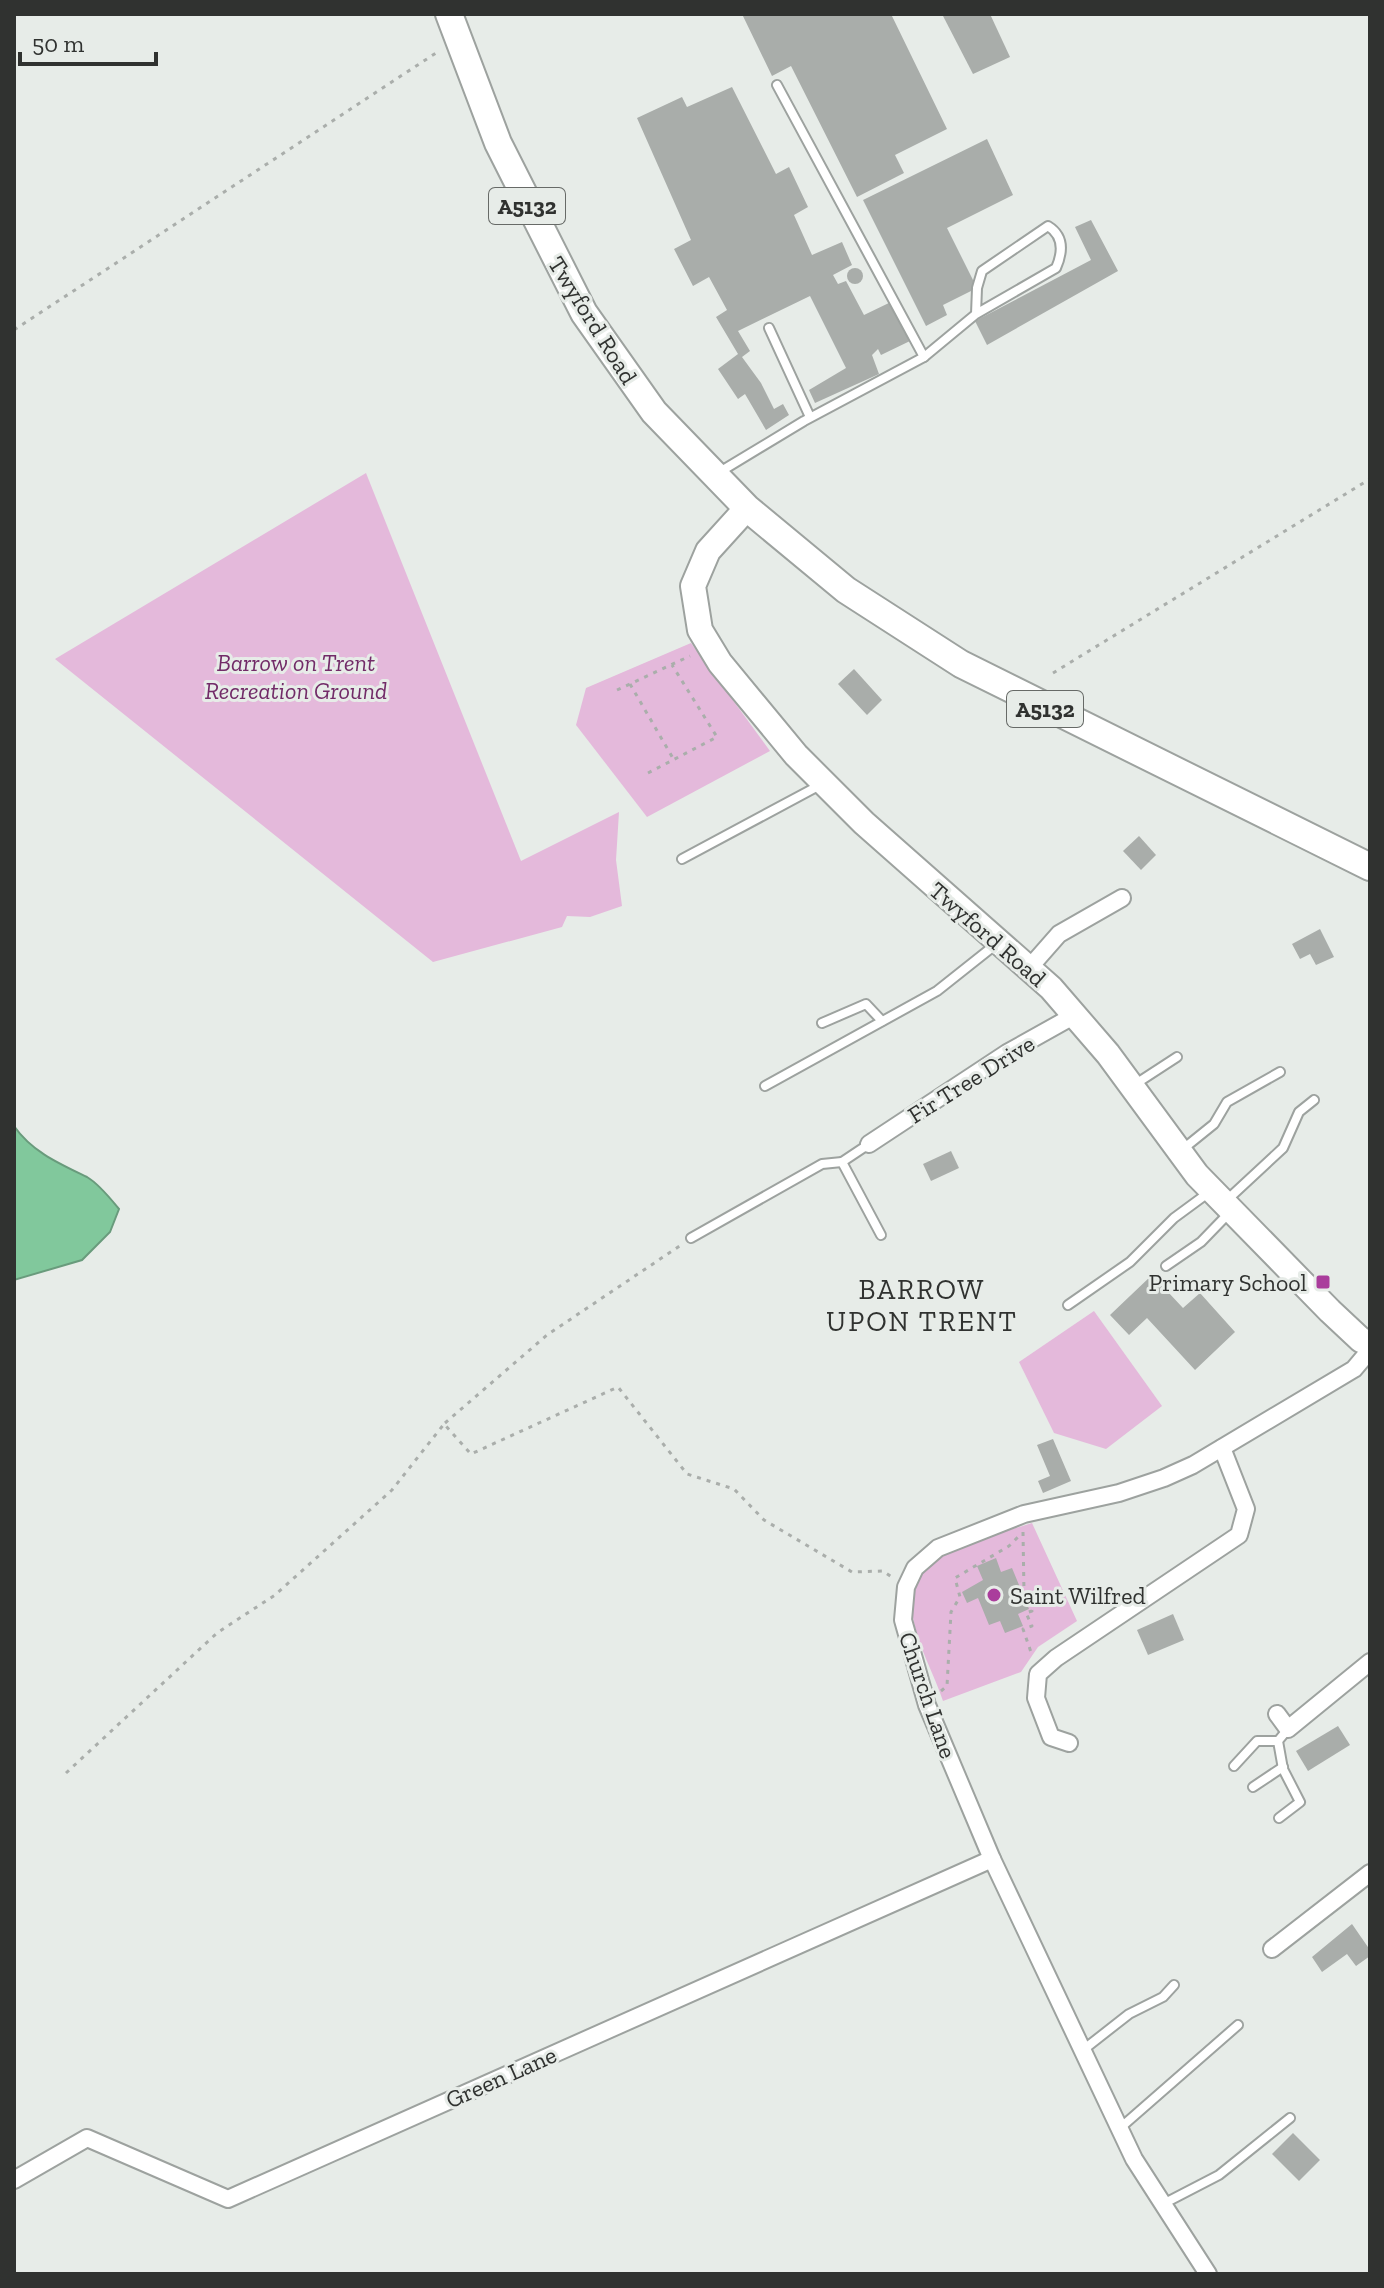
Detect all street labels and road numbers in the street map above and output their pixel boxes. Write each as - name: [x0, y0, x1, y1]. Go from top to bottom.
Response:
- road number: A5132: [489, 188, 565, 224]
- street label: Twyford Road: [542, 251, 644, 389]
- road number: A5132: [1007, 691, 1083, 727]
- street label: Twyford Road: [924, 875, 1052, 993]
- street label: Fir Tree Drive: [902, 1029, 1040, 1129]
- street label: Church Lane: [893, 1628, 963, 1762]
- street label: Green Lane: [441, 2040, 561, 2114]

